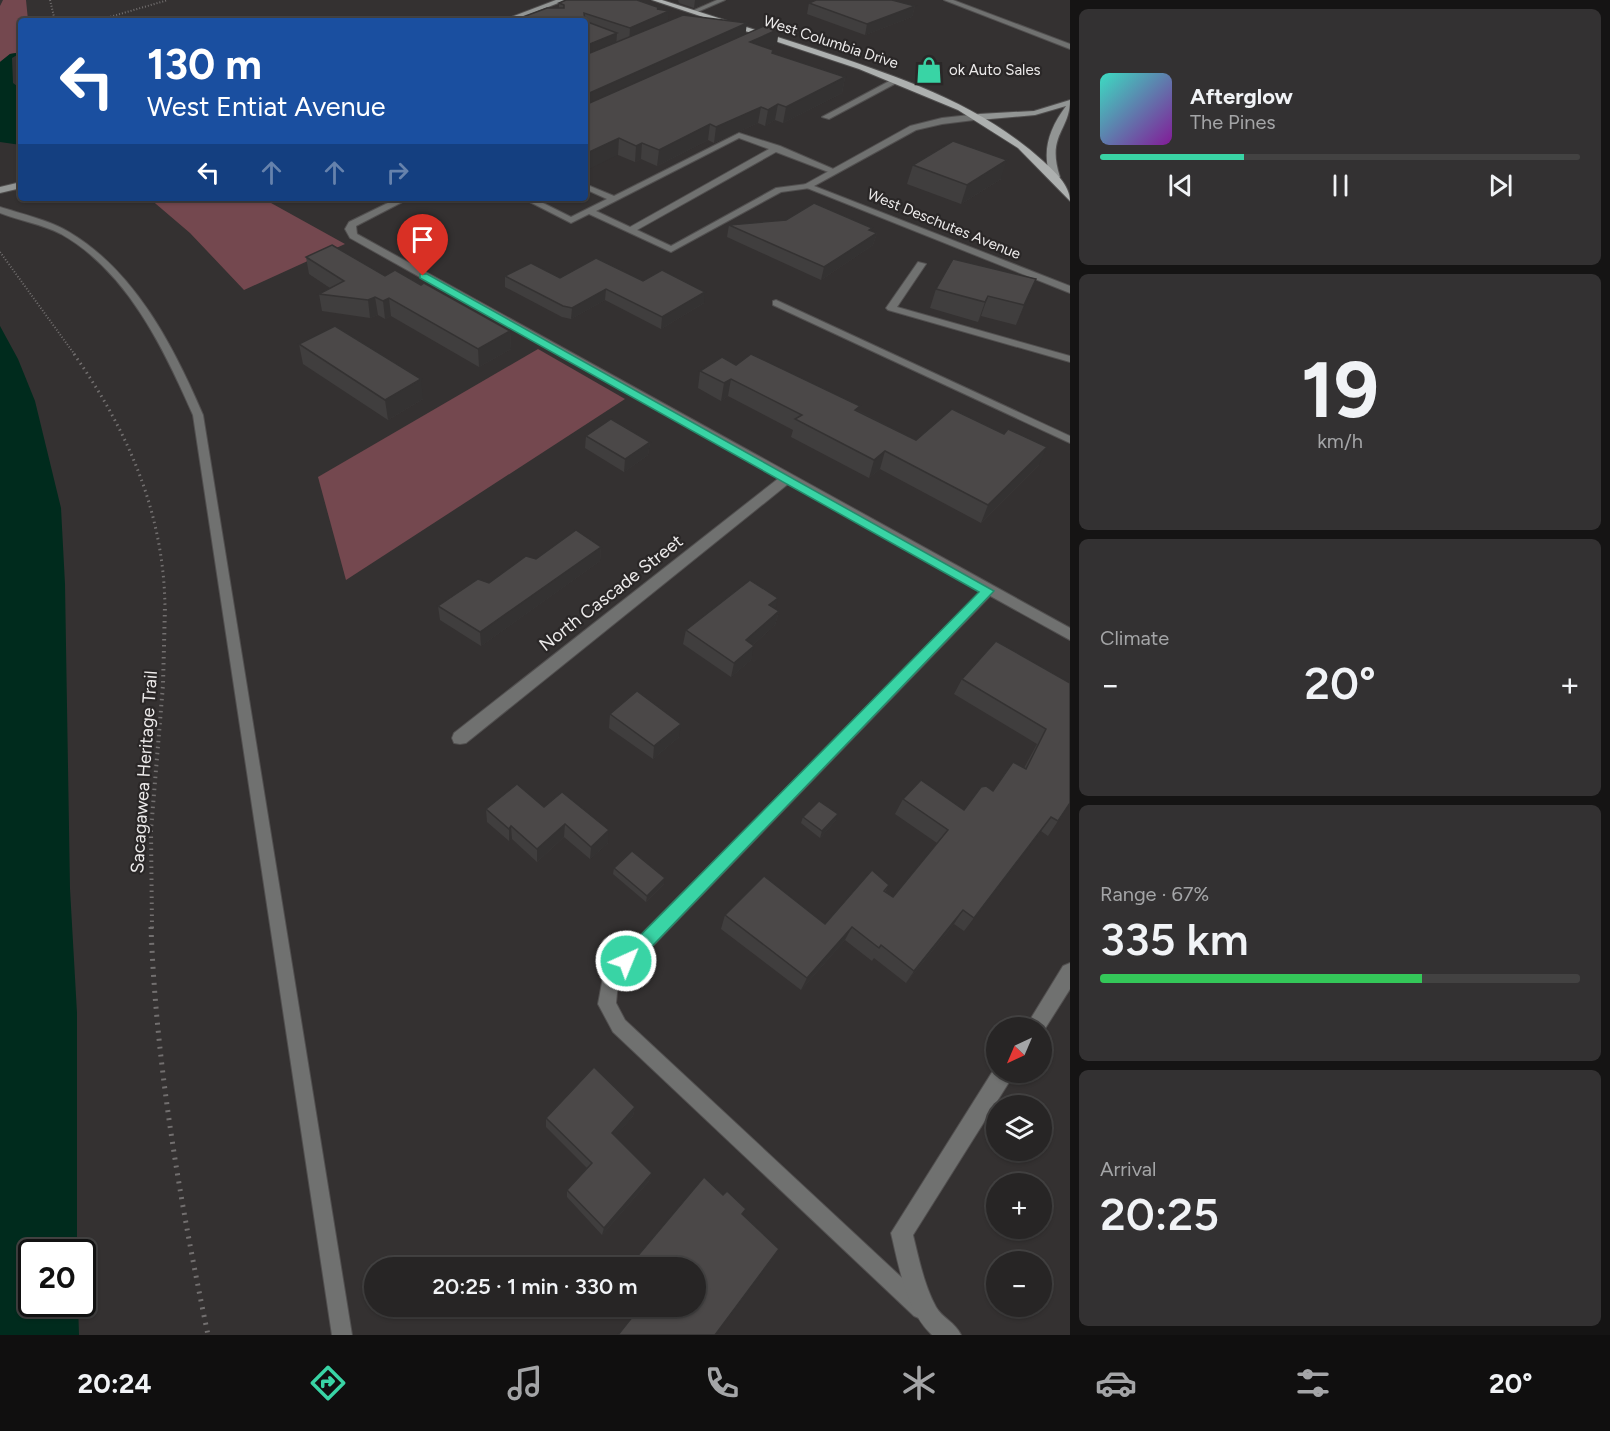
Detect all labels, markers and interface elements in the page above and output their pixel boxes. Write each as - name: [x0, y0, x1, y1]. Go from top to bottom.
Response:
- street label: West Columbia Drive: [761, 12, 901, 72]
- text: 130 m: [147, 39, 262, 90]
- icon: left: [48, 42, 126, 120]
- shop icon: ok Auto Sales: [914, 55, 944, 85]
- place label: ok Auto Sales: [949, 61, 1041, 79]
- text: Afterglow: [1190, 83, 1293, 110]
- text: West Entiat Avenue: [147, 90, 386, 123]
- text: The Pines: [1190, 110, 1276, 134]
- icon: left: [192, 156, 225, 189]
- icon: ahead: [255, 156, 288, 189]
- icon: ahead: [318, 156, 351, 189]
- icon: right: [381, 156, 414, 189]
- icon: previous: [1164, 169, 1197, 202]
- icon: pause: [1324, 169, 1357, 202]
- icon: next: [1484, 169, 1517, 202]
- street label: West Deschutes Avenue: [865, 185, 1023, 263]
- pin: [397, 214, 448, 276]
- icon: arrive: [406, 223, 439, 256]
- text: 19: [1301, 343, 1379, 437]
- text: km/h: [1317, 429, 1363, 453]
- street label: North Cascade Street: [535, 530, 687, 656]
- text: Climate: [1100, 626, 1169, 650]
- text: 20°: [1304, 656, 1376, 710]
- text: −: [1100, 665, 1121, 704]
- text: +: [1559, 665, 1580, 704]
- street label: Sacagawea Heritage Trail: [126, 670, 162, 874]
- text: Range · 67%: [1100, 882, 1209, 906]
- text: 335 km: [1100, 912, 1249, 966]
- position arrow: [594, 929, 658, 993]
- north arrow: [986, 1017, 1052, 1083]
- map controls: [986, 1017, 1052, 1317]
- button: layers: [986, 1095, 1052, 1161]
- text: Arrival: [1100, 1157, 1156, 1181]
- button: +: [986, 1173, 1052, 1239]
- text: 20:25: [1100, 1187, 1219, 1241]
- speed limit sign: 20: [18, 1239, 96, 1317]
- button: −: [986, 1251, 1052, 1317]
- text: 20:25 · 1 min · 330 m: [433, 1273, 637, 1300]
- icon: directions: [307, 1362, 349, 1404]
- icon: music: [504, 1362, 546, 1404]
- icon: phone: [701, 1362, 743, 1404]
- icon: climate: [898, 1362, 940, 1404]
- icon: car: [1095, 1362, 1137, 1404]
- icon: filters: [1292, 1362, 1334, 1404]
- text: 20:24: [78, 1367, 152, 1400]
- text: 20°: [1489, 1367, 1532, 1400]

